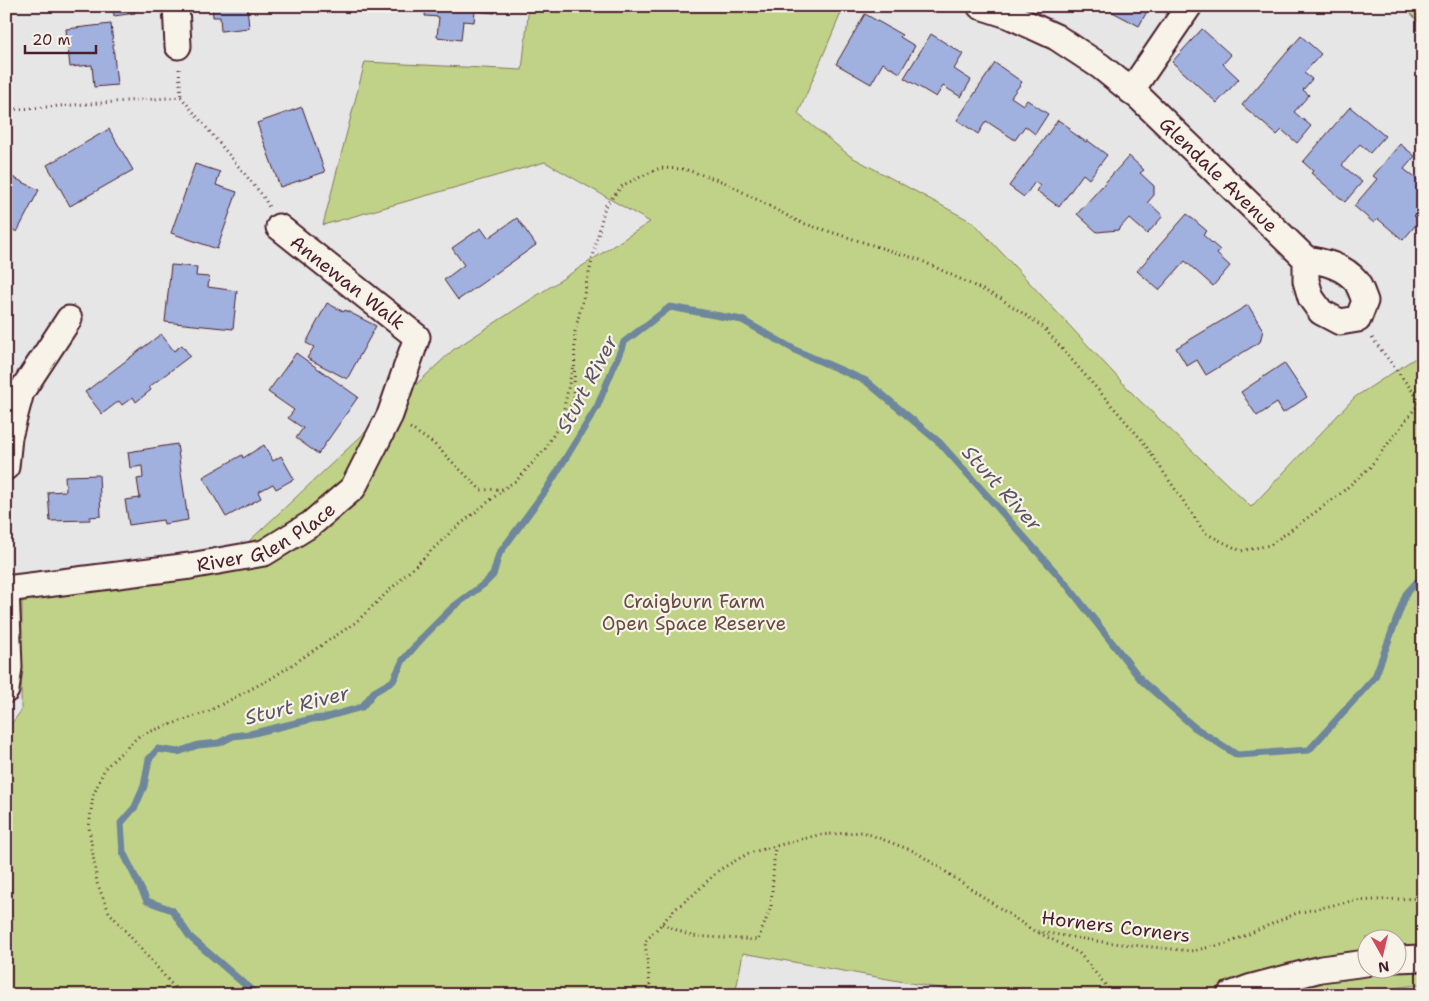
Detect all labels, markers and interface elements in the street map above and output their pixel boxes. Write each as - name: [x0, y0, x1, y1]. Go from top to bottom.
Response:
- scale bar: [25, 22, 96, 54]
- text: 20 m: [32, 30, 71, 50]
- street label: Glendale Avenue: [1154, 112, 1283, 238]
- street label: Annewan Walk: [285, 230, 410, 335]
- water label: Sturt River: [550, 330, 624, 437]
- water label: Sturt River: [957, 440, 1048, 537]
- street label: River Glen Place: [195, 497, 341, 578]
- park label: Craigburn Farm Open Space Reserve: [602, 589, 786, 636]
- water label: Sturt River: [242, 679, 352, 731]
- street label: Horners Corners: [1040, 905, 1192, 948]
- north arrow: [1356, 928, 1406, 978]
- text: N: [1377, 957, 1391, 977]

